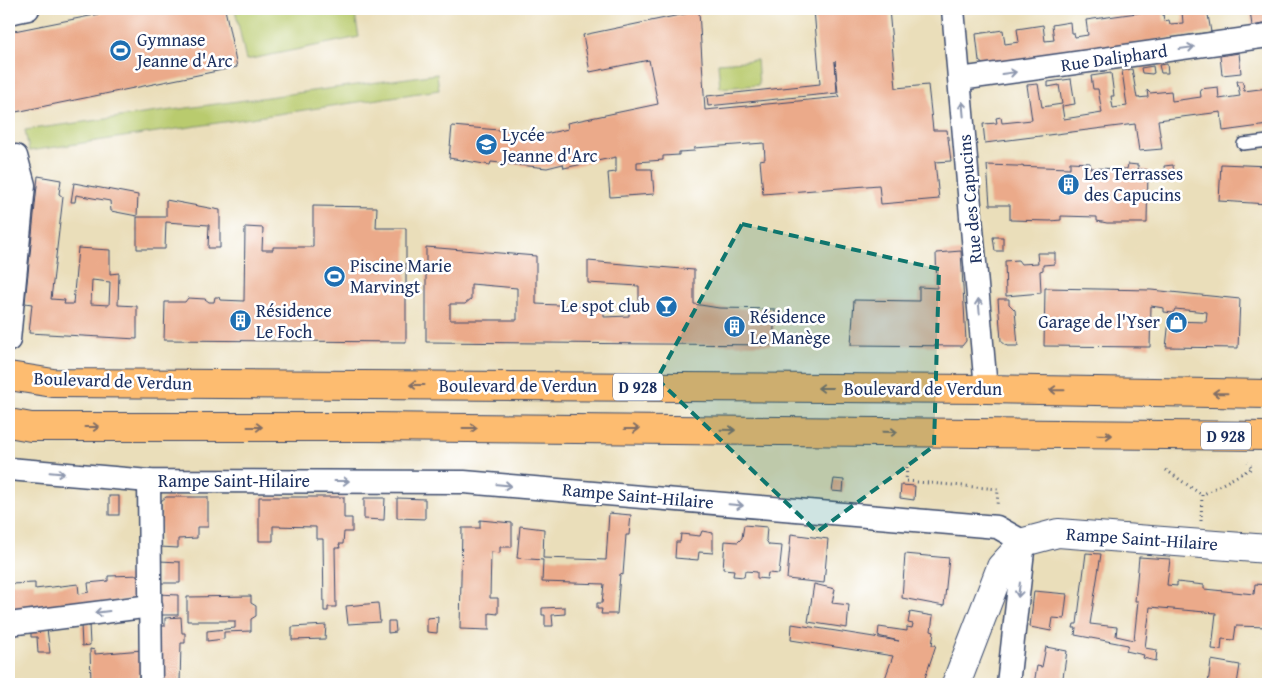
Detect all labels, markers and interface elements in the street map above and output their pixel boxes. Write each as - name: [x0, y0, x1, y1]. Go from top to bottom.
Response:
- place label: Gymnase Jeanne d'Arc: [135, 26, 233, 74]
- street label: Rue Daliphard: [1059, 37, 1169, 78]
- sports icon: Gymnase Jeanne d'Arc: [109, 38, 133, 62]
- one-way arrow: [1179, 42, 1195, 52]
- one-way arrow: [1000, 67, 1016, 77]
- one-way arrow: [958, 101, 967, 117]
- place label: Lycée Jeanne d'Arc: [500, 121, 598, 169]
- school or university icon: Lycée Jeanne d'Arc: [474, 133, 498, 157]
- street label: Rue des Capucins: [950, 133, 989, 265]
- place label: Les Terrasses des Capucins: [1084, 160, 1183, 208]
- building icon: Les Terrasses des Capucins: [1056, 172, 1080, 196]
- place label: Piscine Marie Marvingt: [350, 252, 452, 300]
- sports icon: Piscine Marie Marvingt: [322, 264, 346, 288]
- place label: Le spot club: [561, 292, 650, 319]
- bar icon: Le spot club: [654, 294, 678, 318]
- place label: Résidence Le Foch: [256, 297, 332, 345]
- one-way arrow: [975, 298, 984, 314]
- place label: Résidence Le Manège: [750, 303, 830, 351]
- place label: Garage de l'Yser: [1038, 308, 1161, 335]
- building icon: Résidence Le Foch: [228, 309, 252, 333]
- shop icon: Garage de l'Yser: [1164, 310, 1188, 334]
- building icon: Résidence Le Manège: [722, 315, 746, 339]
- street label: Boulevard de Verdun: [33, 364, 193, 397]
- street label: Boulevard de Verdun: [439, 372, 597, 399]
- road number: D 928: [613, 374, 663, 401]
- street label: Boulevard de Verdun: [844, 375, 1002, 402]
- one-way arrow: [409, 380, 426, 390]
- one-way arrow: [817, 383, 833, 393]
- one-way arrow: [1049, 385, 1066, 395]
- one-way arrow: [1212, 388, 1228, 398]
- one-way arrow: [84, 422, 100, 432]
- one-way arrow: [246, 422, 262, 431]
- road number: D 928: [1201, 422, 1251, 450]
- one-way arrow: [461, 423, 477, 433]
- one-way arrow: [624, 424, 640, 434]
- one-way arrow: [719, 425, 735, 435]
- one-way arrow: [882, 427, 898, 437]
- one-way arrow: [1096, 430, 1113, 440]
- street label: Rampe Saint-Hilaire: [158, 467, 310, 494]
- one-way arrow: [49, 469, 65, 478]
- street label: Rampe Saint-Hilaire: [561, 475, 715, 516]
- one-way arrow: [334, 476, 350, 486]
- one-way arrow: [496, 480, 512, 490]
- one-way arrow: [728, 500, 744, 509]
- street label: Rampe Saint-Hilaire: [1065, 520, 1219, 557]
- one-way arrow: [1014, 582, 1024, 598]
- one-way arrow: [94, 607, 110, 617]

